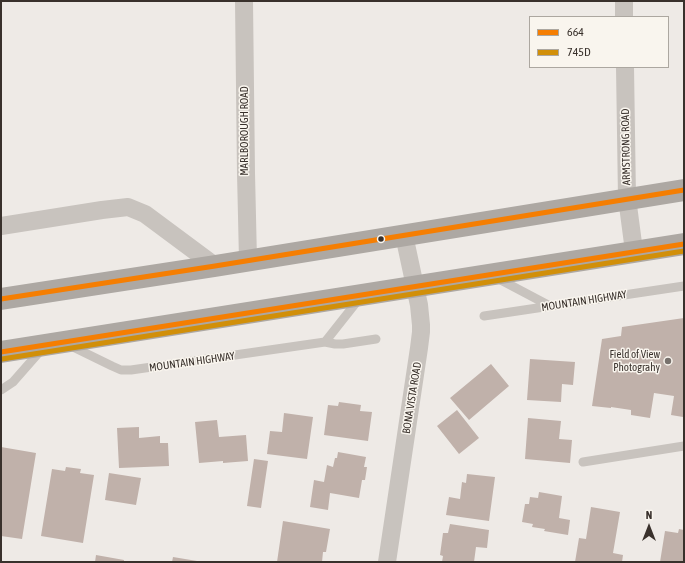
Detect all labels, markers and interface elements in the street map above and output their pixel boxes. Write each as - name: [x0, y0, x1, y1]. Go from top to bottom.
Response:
- legend: [529, 16, 669, 68]
- text: 664: [567, 25, 584, 39]
- text: 745D: [567, 45, 591, 59]
- street label: MARLBOROUGH ROAD: [238, 86, 252, 176]
- street label: ARMSTRONG ROAD: [619, 109, 633, 185]
- unlabelled marker: [376, 234, 386, 244]
- street label: MOUNTAIN HIGHWAY: [540, 288, 628, 314]
- place label: Field of View Photograhy: [609, 348, 660, 374]
- street label: MOUNTAIN HIGHWAY: [148, 349, 236, 375]
- marker: Field of View Photograhy: [663, 356, 673, 366]
- street label: BONA VISTA ROAD: [400, 361, 424, 435]
- north arrow: [629, 507, 669, 547]
- text: N: [646, 509, 652, 521]

